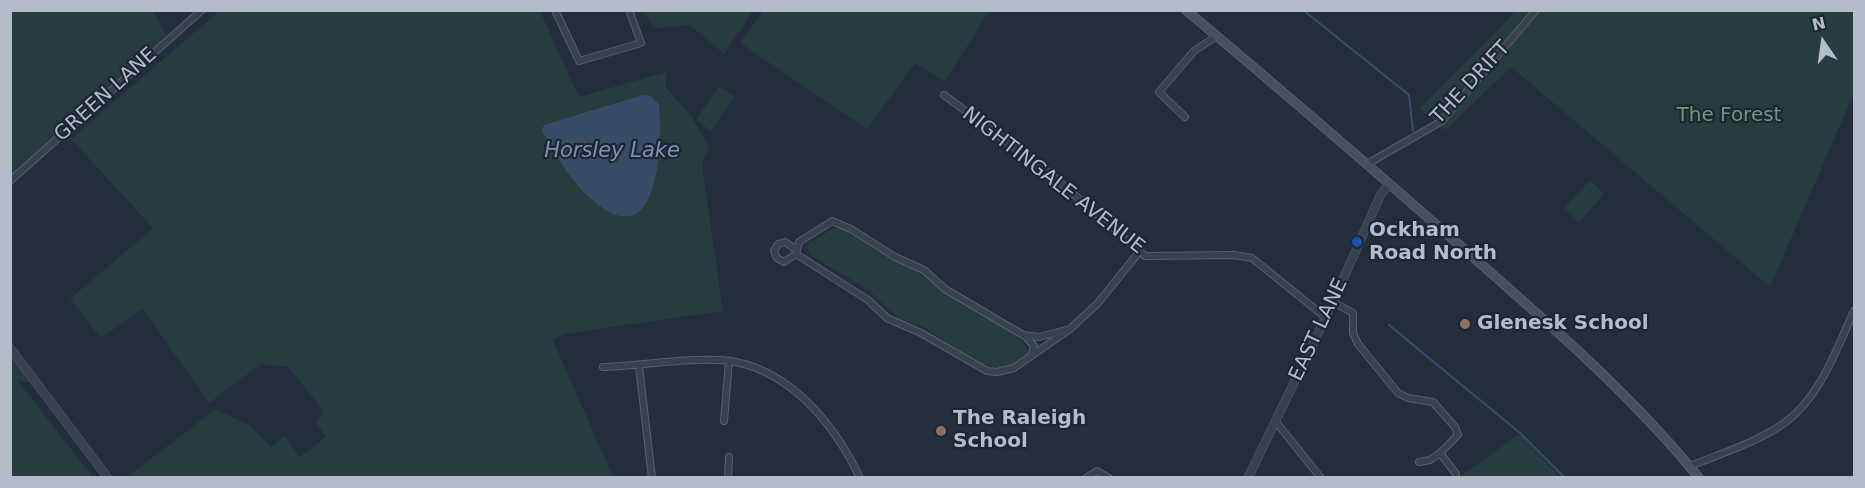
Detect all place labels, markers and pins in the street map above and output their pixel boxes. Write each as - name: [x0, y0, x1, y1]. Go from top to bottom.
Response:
- place label: Ockham Road North: [1369, 219, 1497, 266]
- marker: Ockham Road North: [1350, 235, 1364, 249]
- place label: Glenesk School: [1477, 312, 1649, 336]
- marker: Glenesk School: [1458, 317, 1472, 331]
- place label: The Raleigh School: [953, 407, 1086, 454]
- marker: The Raleigh School: [934, 424, 948, 438]

